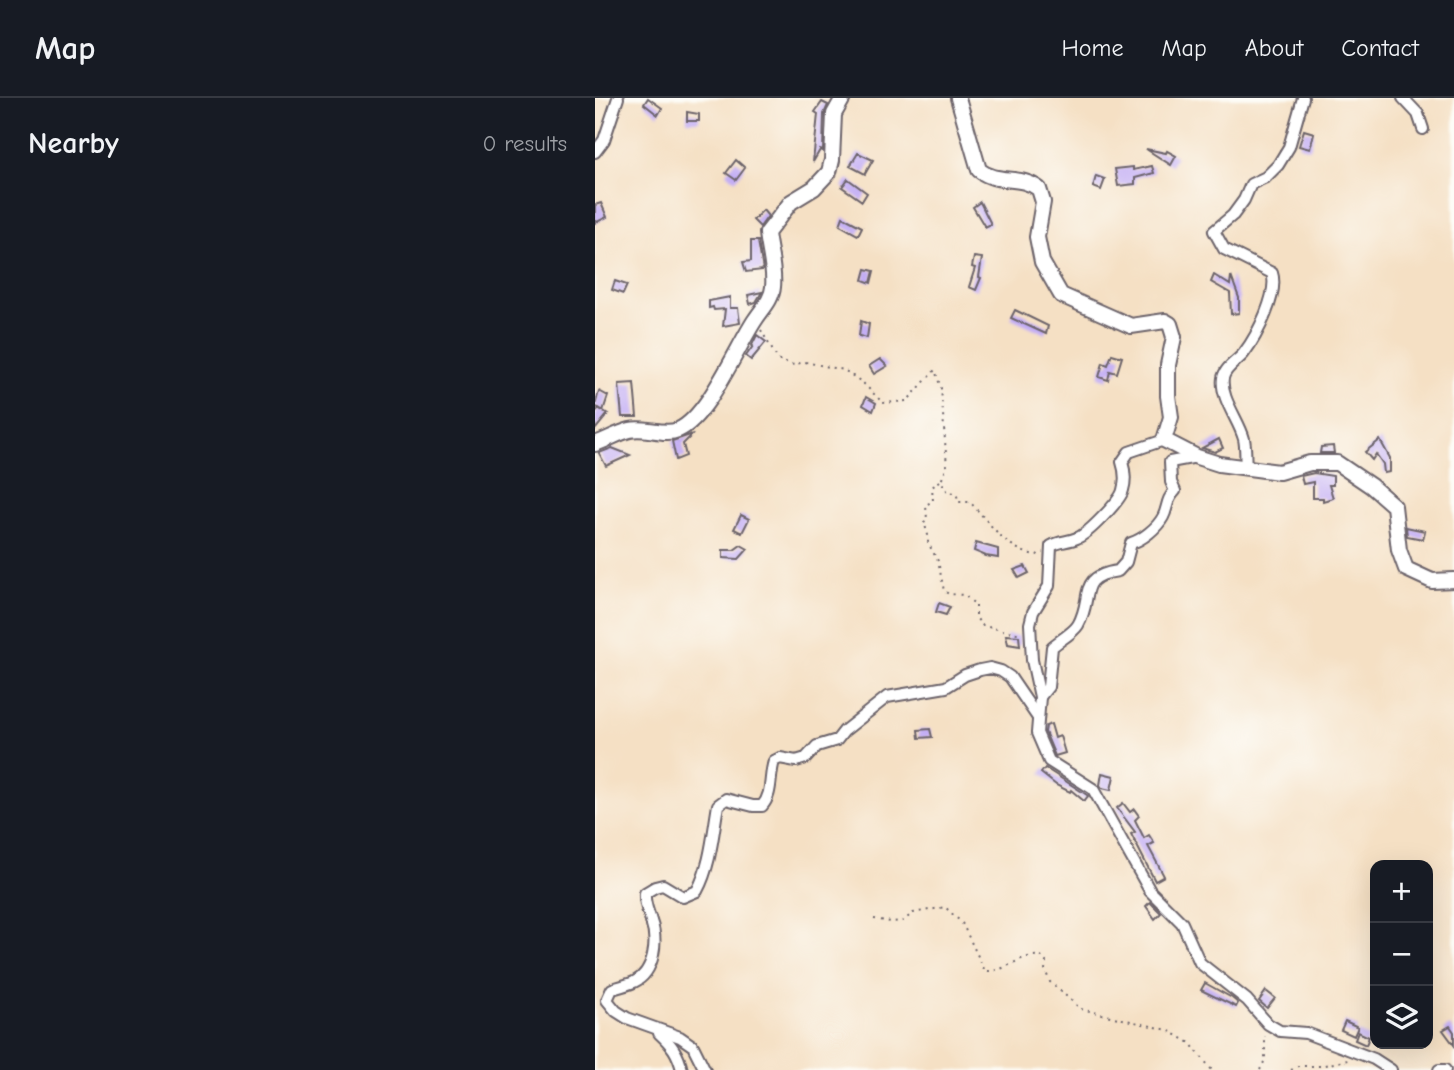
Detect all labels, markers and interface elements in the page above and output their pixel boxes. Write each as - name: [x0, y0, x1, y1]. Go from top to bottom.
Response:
- text: Map: [35, 29, 96, 67]
- text: Home: [1062, 34, 1123, 62]
- text: Map: [1161, 34, 1207, 62]
- text: About: [1245, 34, 1303, 62]
- text: Contact: [1341, 34, 1419, 62]
- text: Nearby: [28, 126, 119, 161]
- text: 0 results: [483, 130, 567, 157]
- map controls: [1370, 860, 1433, 1049]
- button: +: [1370, 860, 1433, 923]
- button: −: [1370, 923, 1433, 986]
- button: layers: [1370, 986, 1433, 1049]

